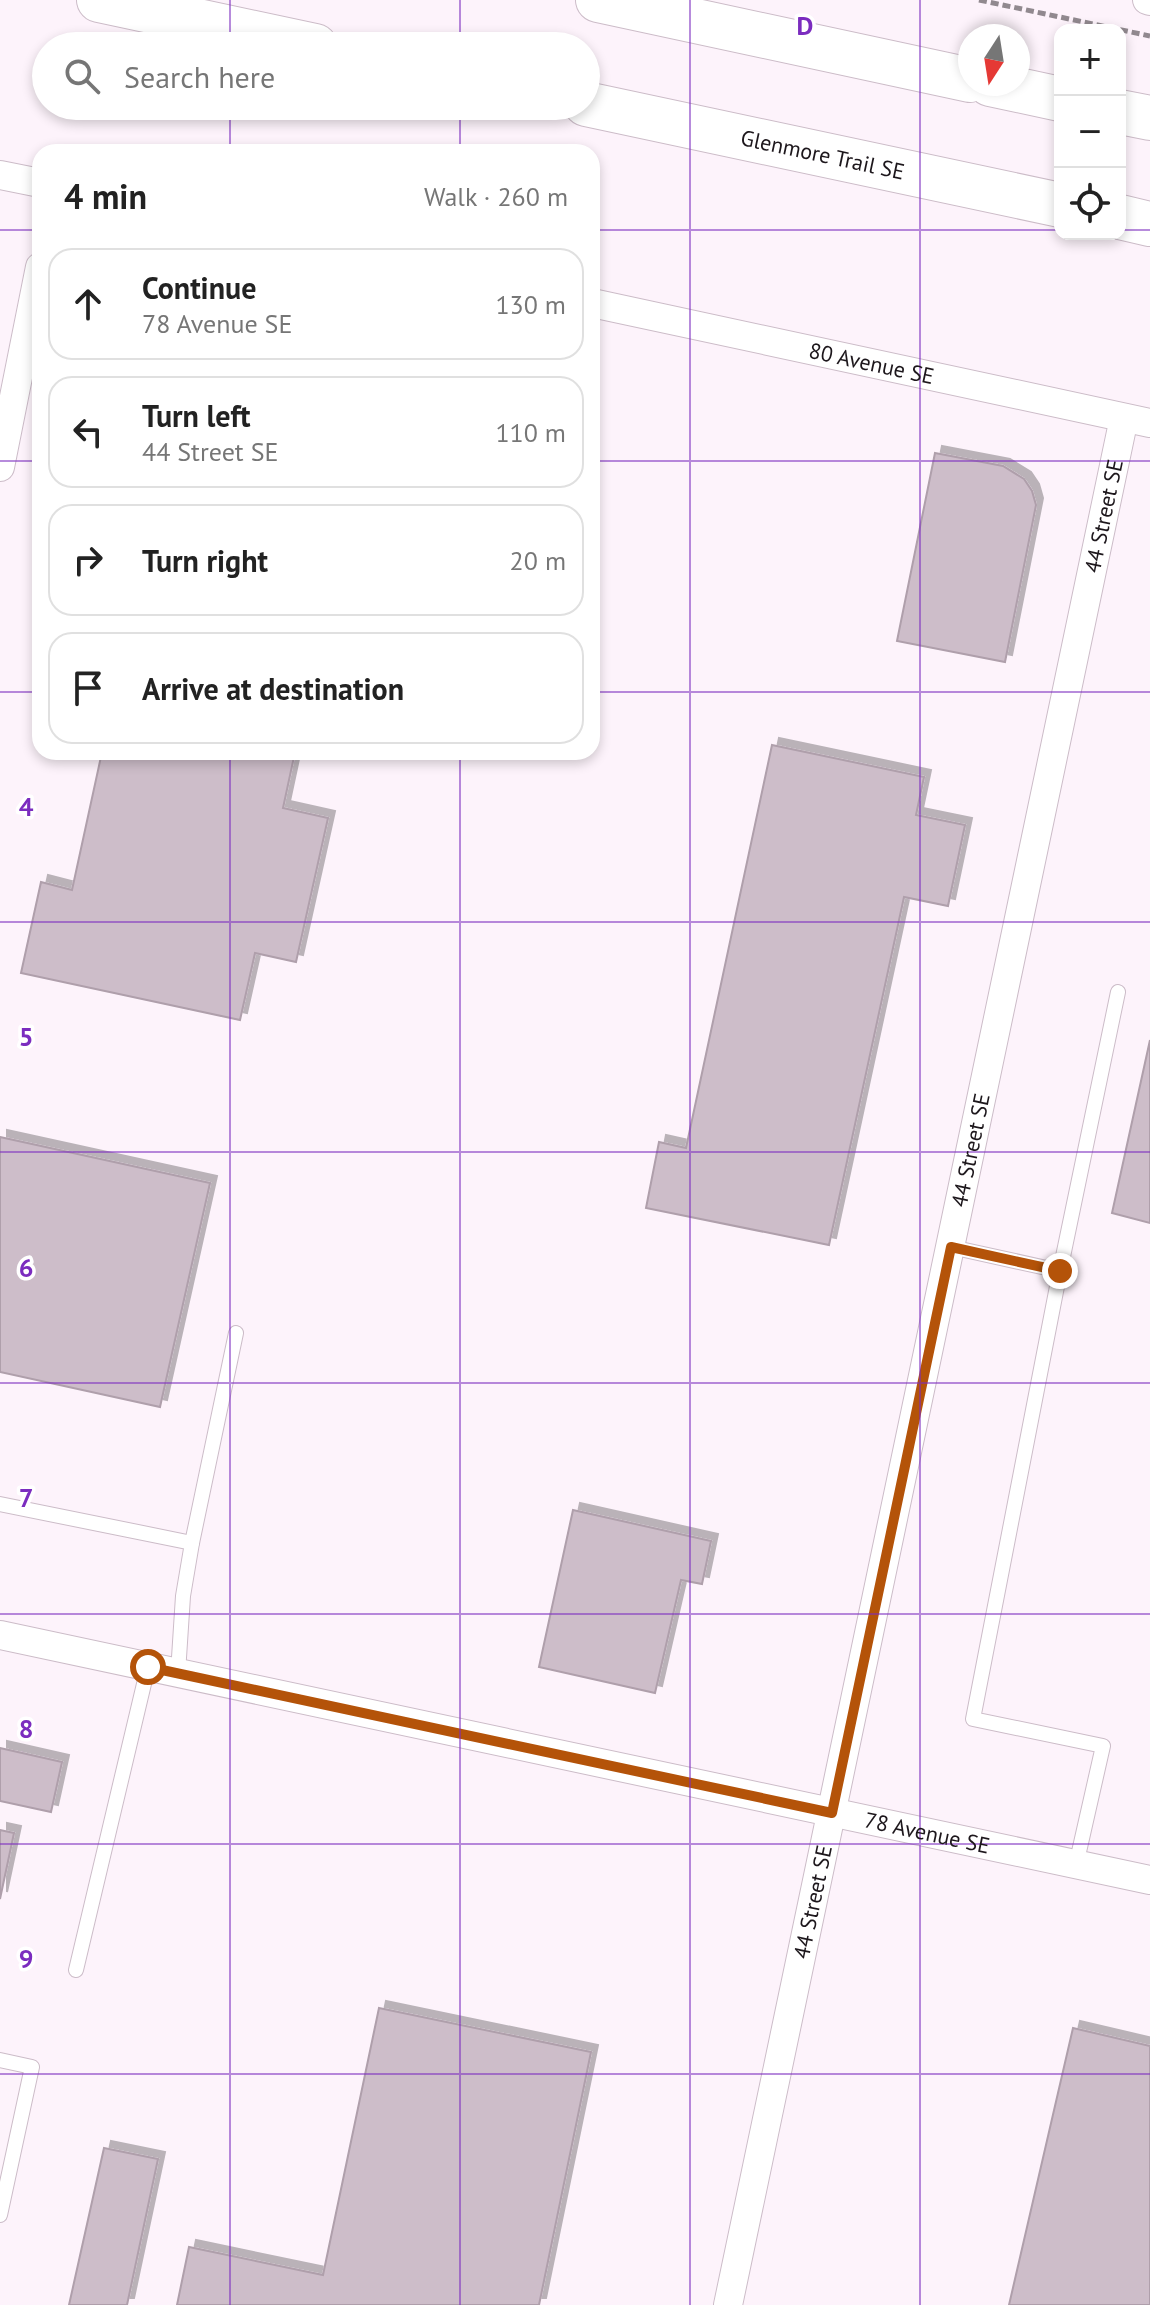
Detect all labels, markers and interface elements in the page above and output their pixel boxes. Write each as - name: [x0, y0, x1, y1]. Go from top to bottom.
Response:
- text: D: [797, 9, 813, 42]
- north arrow: [958, 24, 1030, 96]
- map controls: [1054, 24, 1126, 240]
- button: +: [1054, 24, 1126, 96]
- search box: [32, 32, 600, 120]
- icon: search: [60, 54, 104, 98]
- text: Search here: [124, 57, 275, 96]
- button: −: [1054, 96, 1126, 168]
- street label: Glenmore Trail SE: [738, 123, 907, 185]
- button: locate: [1054, 168, 1126, 240]
- text: 4 min: [64, 174, 147, 218]
- text: Walk · 260 m: [424, 180, 568, 213]
- text: Continue: [142, 268, 256, 307]
- icon: ahead: [66, 282, 110, 326]
- text: 130 m: [495, 288, 566, 321]
- text: 78 Avenue SE: [142, 307, 292, 340]
- street label: 80 Avenue SE: [806, 336, 937, 390]
- text: Turn left: [142, 396, 250, 435]
- icon: left: [66, 410, 110, 454]
- text: 110 m: [495, 416, 566, 449]
- text: 44 Street SE: [142, 435, 278, 468]
- street label: 44 Street SE: [1078, 457, 1129, 575]
- icon: right: [66, 538, 110, 582]
- text: Turn right: [142, 541, 268, 580]
- text: 20 m: [510, 544, 566, 577]
- icon: arrive: [66, 666, 110, 710]
- text: Arrive at destination: [142, 669, 404, 708]
- text: 4: [19, 790, 34, 823]
- text: 5: [19, 1020, 33, 1053]
- street label: 44 Street SE: [945, 1091, 996, 1210]
- text: 6: [19, 1251, 33, 1284]
- route end: [1042, 1253, 1078, 1289]
- text: 7: [19, 1481, 33, 1514]
- route start: [130, 1649, 166, 1685]
- text: 8: [19, 1712, 33, 1745]
- street label: 78 Avenue SE: [862, 1806, 992, 1859]
- street label: 44 Street SE: [787, 1842, 838, 1961]
- text: 9: [19, 1942, 33, 1975]

